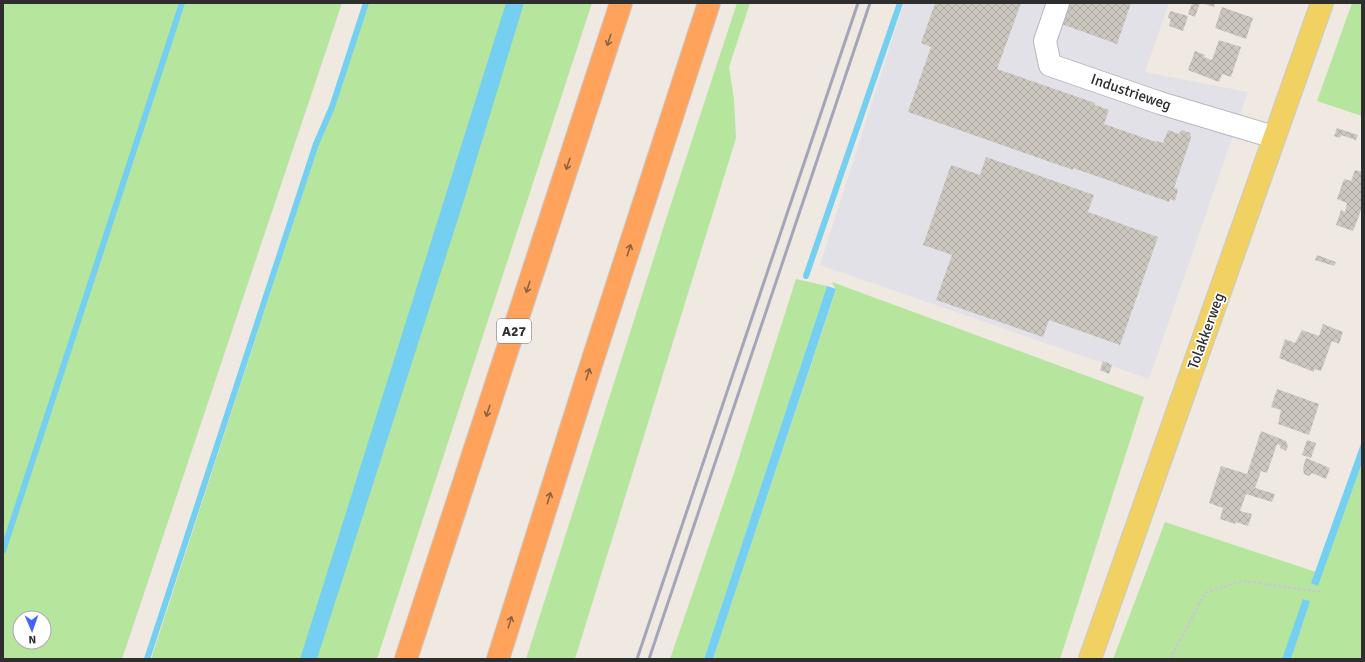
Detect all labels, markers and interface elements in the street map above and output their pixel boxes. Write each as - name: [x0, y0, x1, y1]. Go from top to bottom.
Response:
- one-way arrow: [605, 33, 612, 46]
- street label: Industrieweg: [1088, 70, 1174, 114]
- one-way arrow: [564, 157, 572, 169]
- one-way arrow: [625, 245, 633, 257]
- one-way arrow: [524, 281, 531, 294]
- street label: Tolakkerweg: [1184, 290, 1228, 372]
- road number: A27: [497, 319, 531, 343]
- one-way arrow: [585, 367, 592, 380]
- one-way arrow: [483, 404, 491, 416]
- one-way arrow: [546, 491, 553, 504]
- north arrow: [12, 610, 52, 650]
- one-way arrow: [507, 615, 514, 628]
- text: N: [28, 633, 36, 646]

